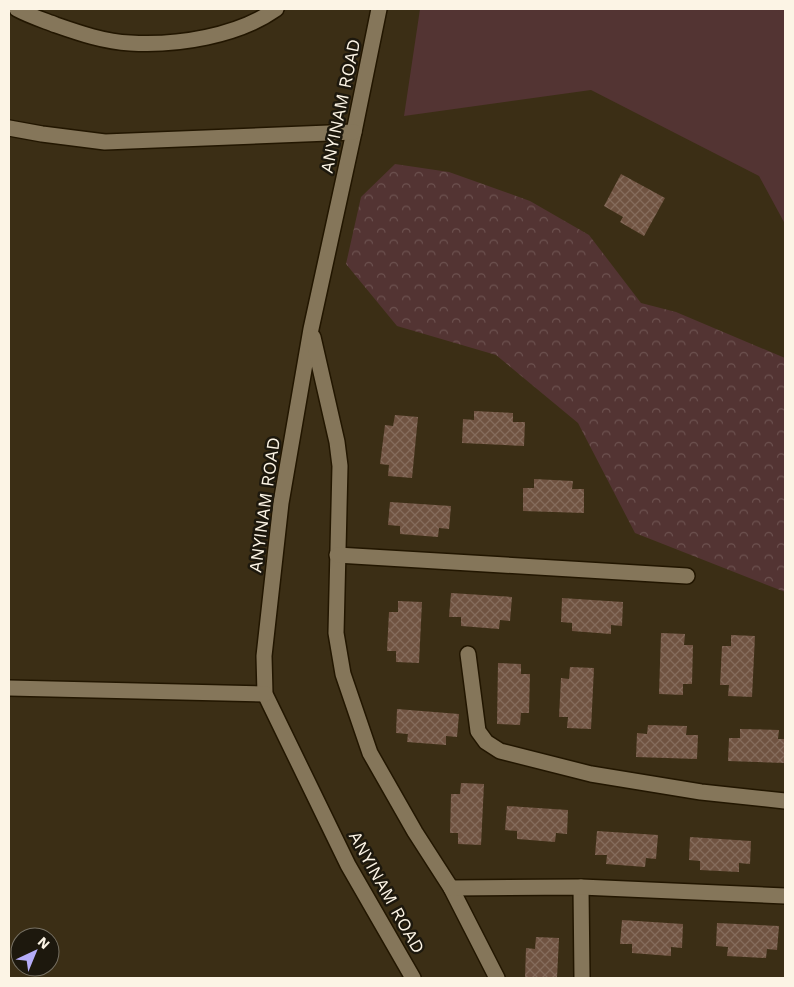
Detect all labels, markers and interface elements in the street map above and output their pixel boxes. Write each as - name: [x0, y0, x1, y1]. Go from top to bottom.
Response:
- street label: ANYINAM ROAD: [316, 37, 364, 175]
- street label: ANYINAM ROAD: [244, 436, 284, 574]
- street label: ANYINAM ROAD: [345, 827, 429, 957]
- north arrow: [10, 927, 60, 977]
- text: N: [35, 933, 53, 952]

